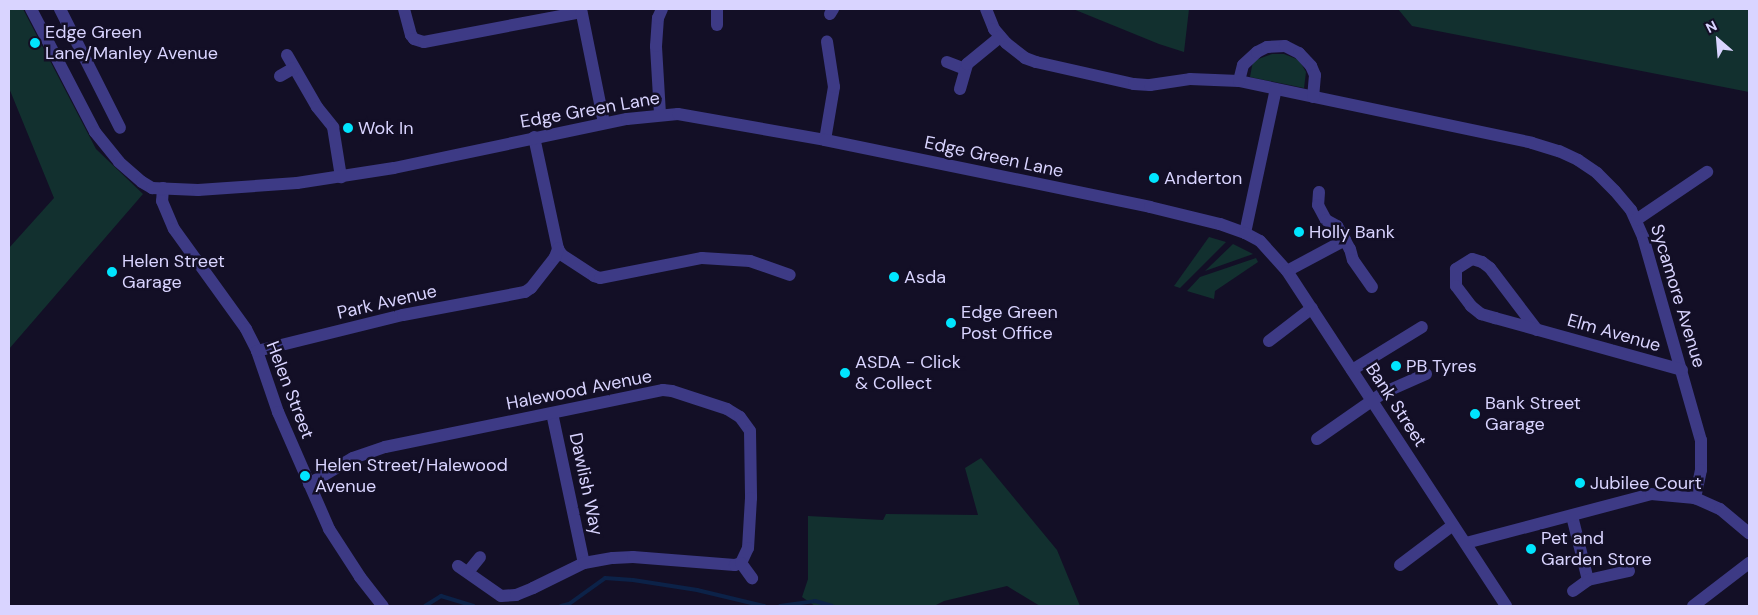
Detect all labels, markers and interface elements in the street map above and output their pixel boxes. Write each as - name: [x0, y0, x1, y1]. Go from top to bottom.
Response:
- north arrow: [1693, 15, 1743, 65]
- text: N: [1703, 16, 1720, 37]
- place label: Edge Green Lane/Manley Avenue: [45, 22, 218, 64]
- marker: Edge Green Lane/Manley Avenue: [29, 37, 41, 49]
- street label: Edge Green Lane: [518, 87, 662, 133]
- place label: Wok In: [358, 117, 414, 139]
- marker: Wok In: [342, 122, 354, 134]
- street label: Edge Green Lane: [923, 132, 1065, 182]
- place label: Anderton: [1164, 167, 1242, 189]
- marker: Anderton: [1148, 172, 1160, 184]
- place label: Holly Bank: [1309, 221, 1395, 243]
- street label: Sycamore Avenue: [1646, 222, 1710, 370]
- marker: Holly Bank: [1293, 226, 1305, 238]
- place label: Helen Street Garage: [122, 251, 225, 294]
- marker: Helen Street Garage: [106, 266, 118, 278]
- place label: Asda: [904, 266, 946, 288]
- marker: Asda: [888, 271, 900, 283]
- street label: Park Avenue: [335, 280, 439, 324]
- place label: Edge Green Post Office: [961, 302, 1058, 344]
- street label: Elm Avenue: [1565, 309, 1663, 357]
- marker: Edge Green Post Office: [945, 317, 957, 329]
- street label: Helen Street: [261, 338, 319, 442]
- place label: ASDA - Click & Collect: [855, 352, 961, 394]
- place label: PB Tyres: [1406, 355, 1477, 377]
- street label: Bank Street: [1361, 359, 1431, 451]
- marker: PB Tyres: [1390, 360, 1402, 372]
- street label: Halewood Avenue: [504, 365, 654, 415]
- marker: ASDA - Click & Collect: [839, 367, 851, 379]
- place label: Bank Street Garage: [1485, 393, 1581, 436]
- marker: Bank Street Garage: [1469, 408, 1481, 420]
- street label: Dawlish Way: [565, 431, 607, 537]
- place label: Helen Street/Halewood Avenue: [315, 455, 508, 498]
- marker: Helen Street/Halewood Avenue: [299, 470, 311, 482]
- place label: Jubilee Court: [1590, 472, 1702, 494]
- marker: Jubilee Court: [1574, 477, 1586, 489]
- place label: Pet and Garden Store: [1541, 528, 1652, 570]
- marker: Pet and Garden Store: [1525, 543, 1537, 555]

